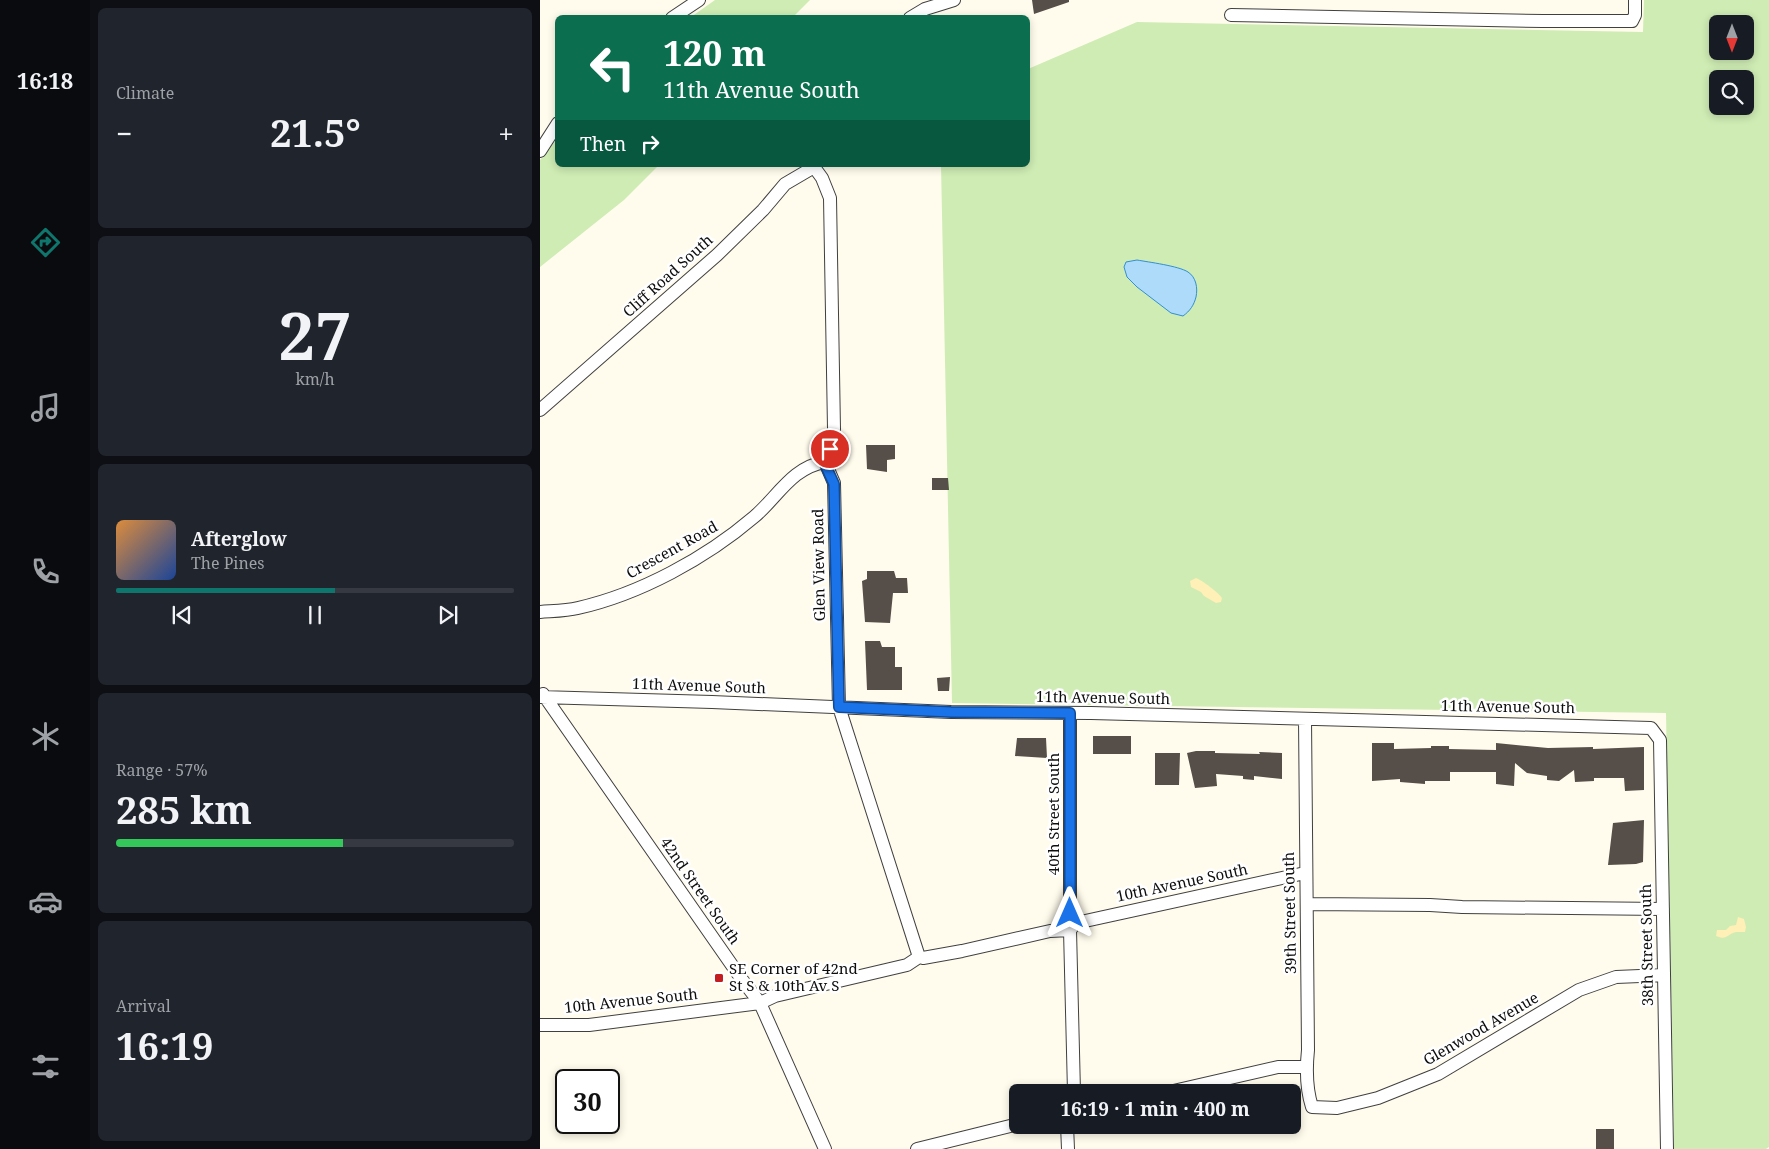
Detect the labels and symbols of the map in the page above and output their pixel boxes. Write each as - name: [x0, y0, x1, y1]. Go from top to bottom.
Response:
- north arrow: [1709, 15, 1754, 60]
- street label: Cliff Road South: [618, 229, 717, 321]
- pin: [809, 428, 851, 470]
- street label: Glen View Road: [807, 508, 829, 622]
- street label: Crescent Road: [622, 516, 721, 582]
- street label: 11th Avenue South: [632, 673, 767, 697]
- street label: 11th Avenue South: [1036, 686, 1171, 708]
- street label: 11th Avenue South: [1441, 695, 1576, 717]
- street label: 40th Street South: [1043, 752, 1063, 875]
- street label: 42nd Street South: [656, 833, 746, 948]
- street label: 39th Street South: [1278, 851, 1300, 974]
- street label: 10th Avenue South: [1114, 858, 1250, 906]
- street label: 38th Street South: [1635, 883, 1657, 1006]
- position arrow: [1043, 886, 1095, 938]
- place label: SE Corner of 42nd St S & 10th Av S: [729, 958, 858, 995]
- marker: SE Corner of 42nd St S & 10th Av S: [713, 972, 725, 984]
- street label: 10th Avenue South: [563, 983, 699, 1017]
- street label: Glenwood Avenue: [1419, 987, 1542, 1069]
- speed limit sign: 30: [555, 1069, 620, 1134]

